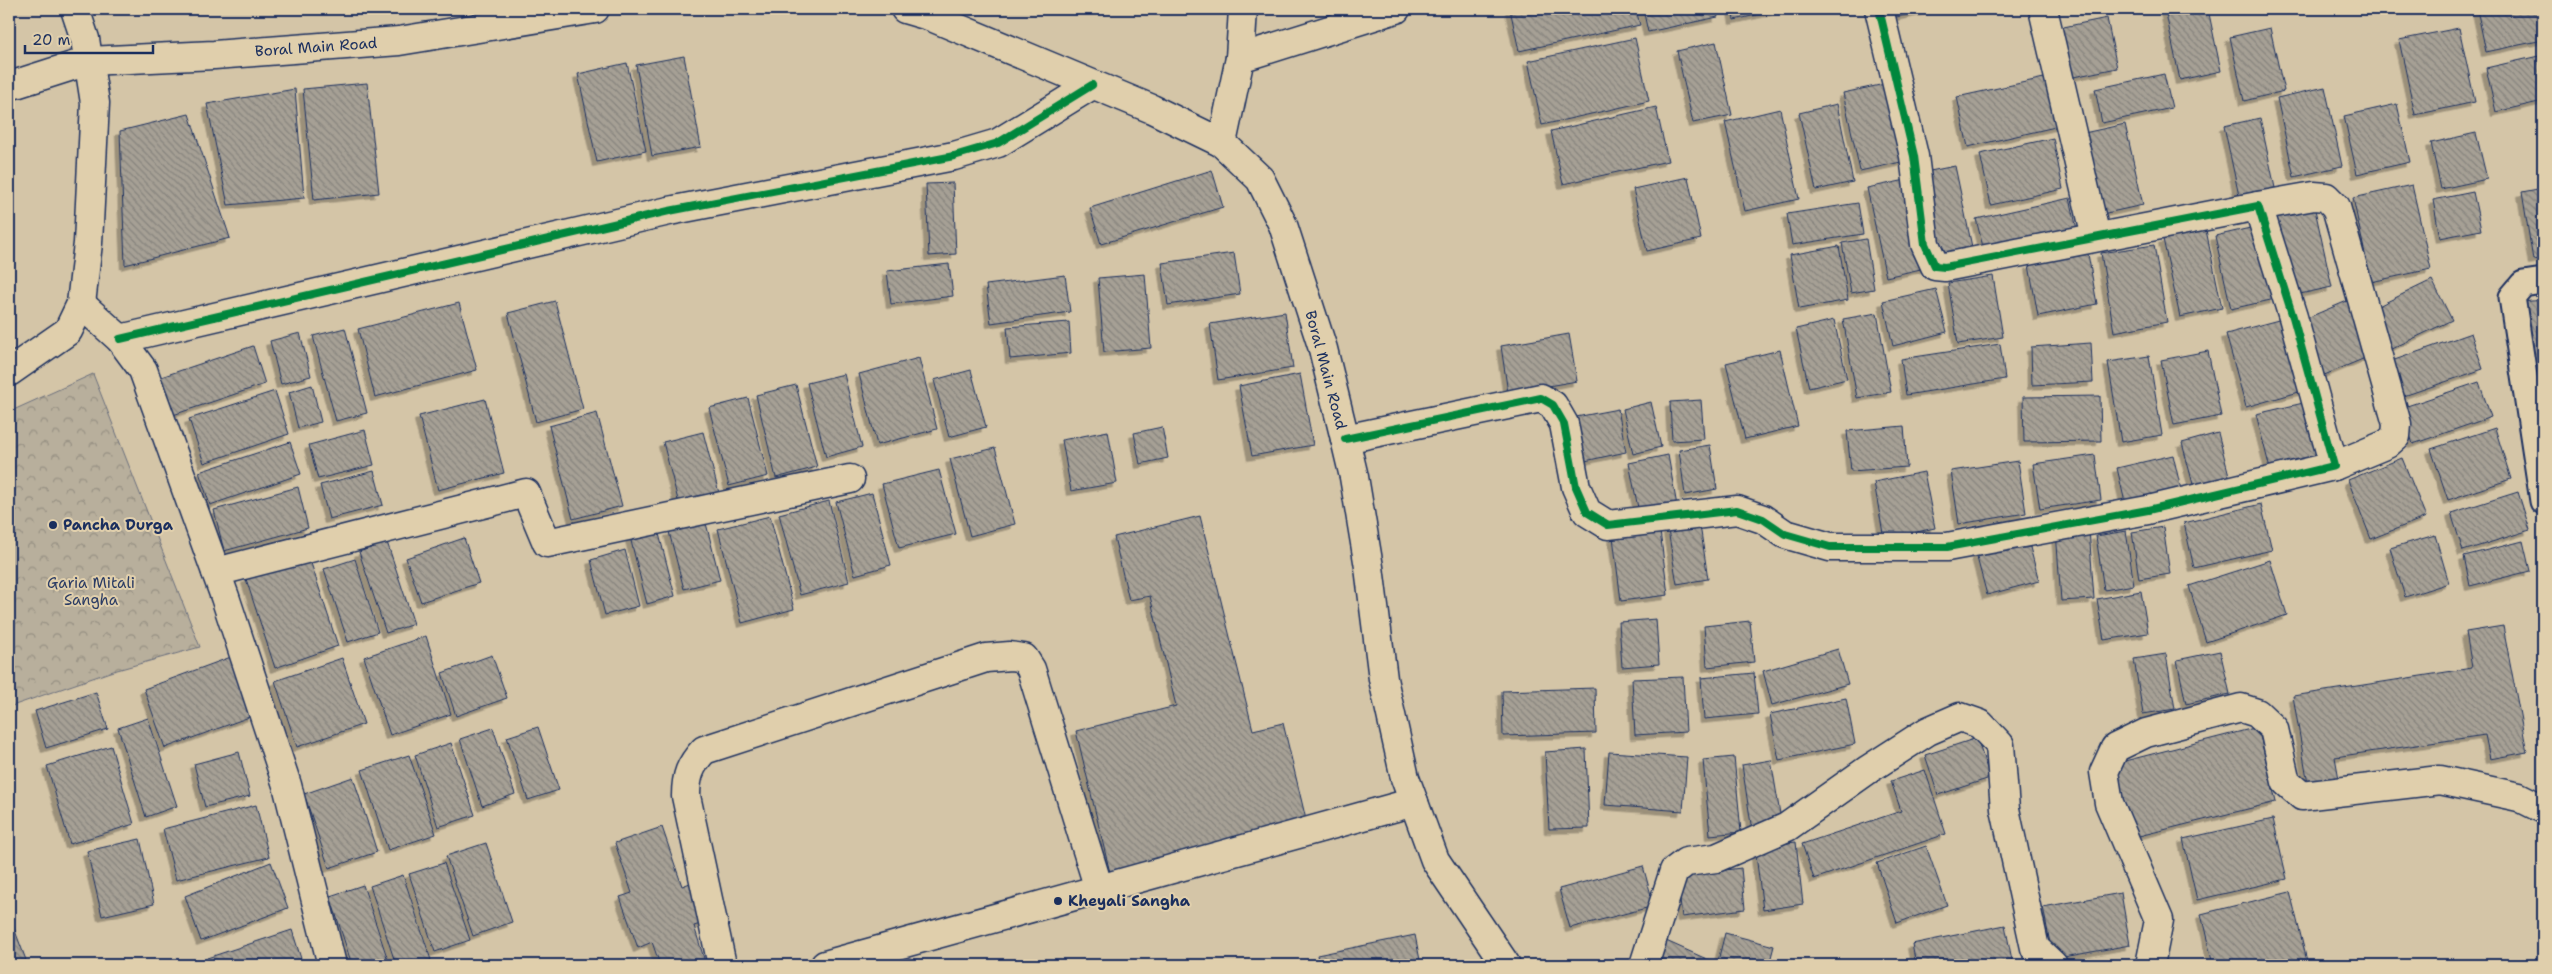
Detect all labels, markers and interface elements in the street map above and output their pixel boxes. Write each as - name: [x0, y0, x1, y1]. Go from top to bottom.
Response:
- scale bar: [25, 22, 152, 54]
- text: 20 m: [32, 30, 71, 50]
- street label: Boral Main Road: [254, 33, 378, 61]
- street label: Boral Main Road: [1301, 308, 1352, 432]
- place label: Pancha Durga: [63, 515, 174, 535]
- marker: Pancha Durga: [47, 519, 59, 531]
- park label: Garia Mitali Sangha: [47, 573, 135, 610]
- place label: Kheyali Sangha: [1068, 891, 1191, 911]
- marker: Kheyali Sangha: [1052, 895, 1064, 907]

